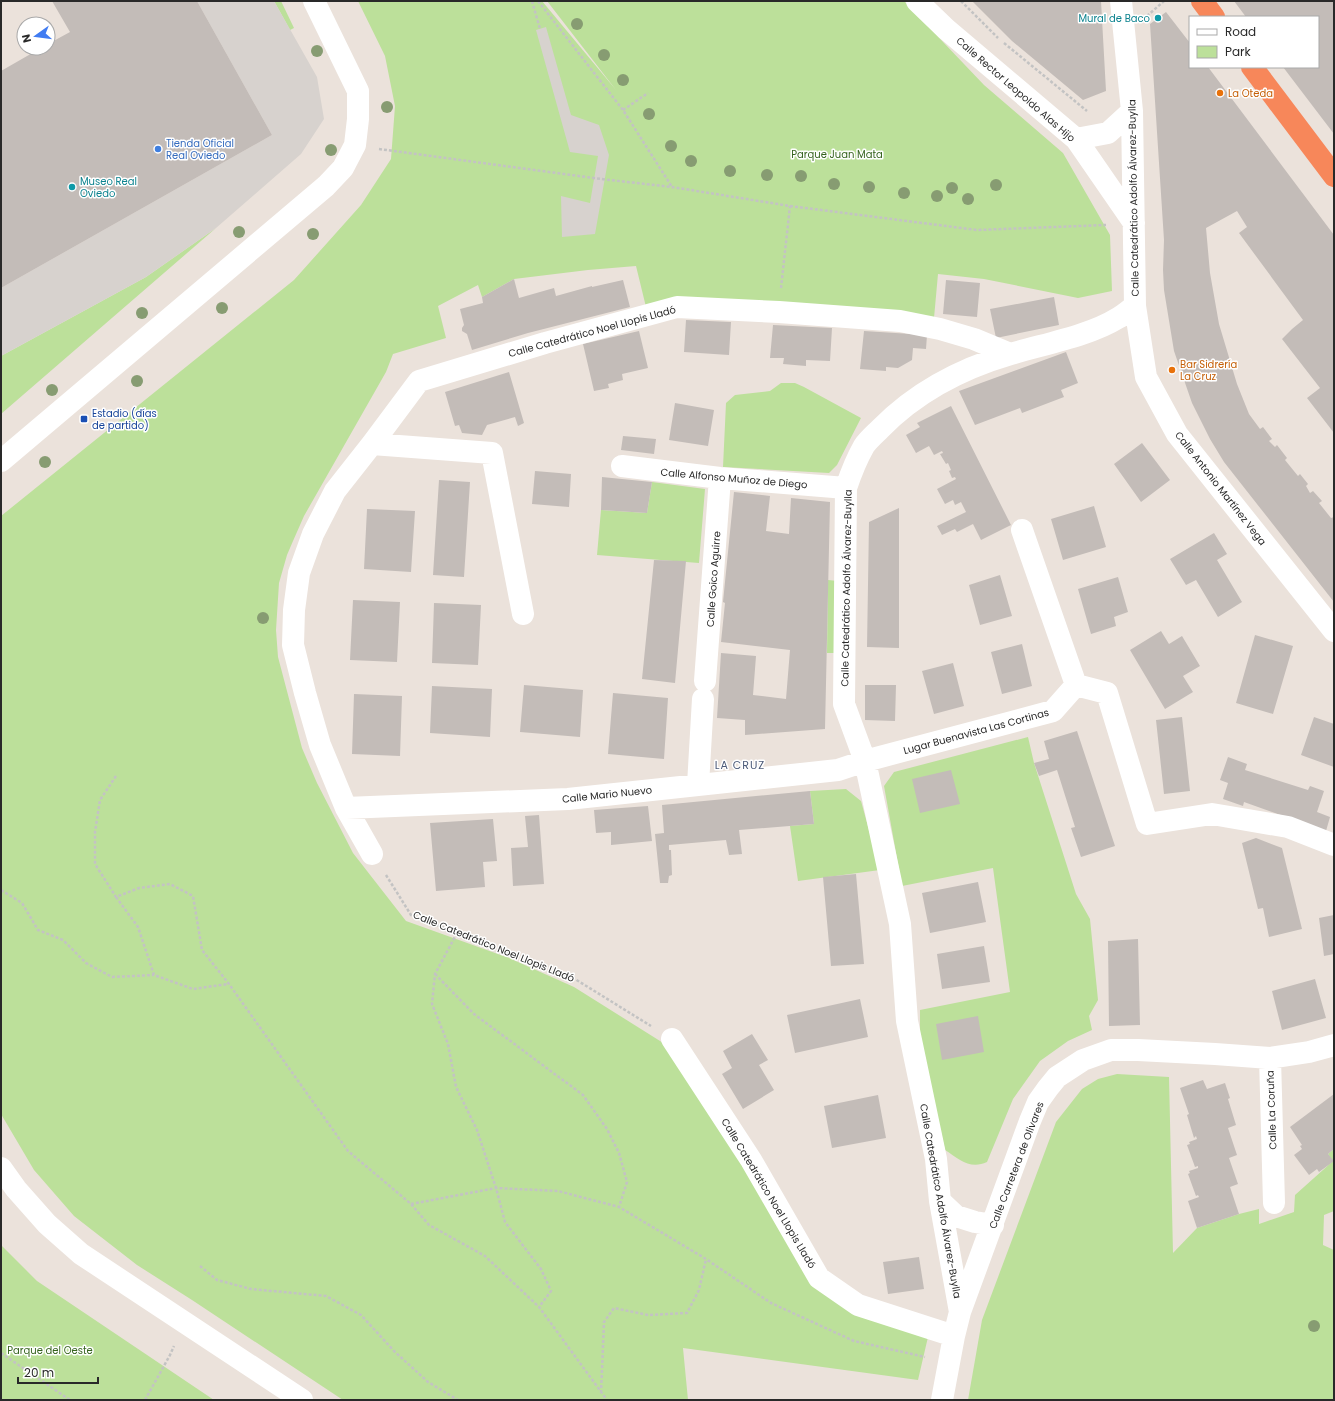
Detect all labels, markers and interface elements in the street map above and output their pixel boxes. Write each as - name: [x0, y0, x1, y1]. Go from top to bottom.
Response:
- place label: Mural de Baco: [1078, 11, 1150, 26]
- marker: Mural de Baco: [1153, 13, 1163, 23]
- north arrow: [16, 16, 56, 56]
- legend: [1189, 16, 1319, 68]
- text: Road: [1225, 23, 1256, 40]
- text: N: [18, 32, 35, 44]
- street label: Calle Rector Leopoldo Alas Hijo: [953, 33, 1079, 145]
- text: Park: [1225, 43, 1252, 60]
- place label: La Oteda: [1228, 86, 1273, 101]
- marker: La Oteda: [1215, 88, 1225, 98]
- street label: Calle Catedrático Adolfo Álvarez-Buylla: [1124, 99, 1143, 297]
- place label: Tienda Oficial Real Oviedo: [166, 136, 234, 163]
- marker: Tienda Oficial Real Oviedo: [153, 144, 163, 154]
- park label: Parque Juan Mata: [791, 147, 883, 162]
- place label: Museo Real Oviedo: [80, 174, 137, 201]
- marker: Museo Real Oviedo: [67, 182, 77, 192]
- street label: Calle Catedrático Noel Llopis Lladó: [507, 302, 678, 361]
- place label: Bar Sidrería La Cruz: [1180, 357, 1237, 384]
- marker: Bar Sidrería La Cruz: [1167, 365, 1177, 375]
- place label: Estadio (días de partido): [92, 406, 157, 433]
- marker: Estadio (días de partido): [79, 414, 89, 424]
- street label: Calle Antonio Martínez Vega: [1171, 428, 1270, 548]
- street label: Calle Alfonso Muñoz de Diego: [660, 465, 808, 492]
- street label: Calle Catedrático Adolfo Álvarez-Buylla: [837, 489, 856, 687]
- street label: Calle Goico Aguirre: [703, 531, 724, 627]
- street label: Lugar Buenavista Las Cortinas: [902, 705, 1051, 758]
- district label: LA CRUZ: [715, 757, 765, 773]
- street label: Calle Mario Nuevo: [561, 782, 653, 807]
- street label: Calle Catedrático Noel Llopis Lladó: [411, 907, 577, 986]
- street label: Calle La Coruña: [1263, 1070, 1280, 1150]
- street label: Calle Carretera de Olivares: [985, 1099, 1048, 1231]
- street label: Calle Catedrático Adolfo Álvarez-Buylla: [916, 1103, 965, 1299]
- street label: Calle Catedrático Noel Llopis Lladó: [718, 1115, 820, 1271]
- park label: Parque del Oeste: [7, 1343, 93, 1358]
- scale bar: [18, 1359, 98, 1385]
- text: 20 m: [24, 1364, 54, 1381]

